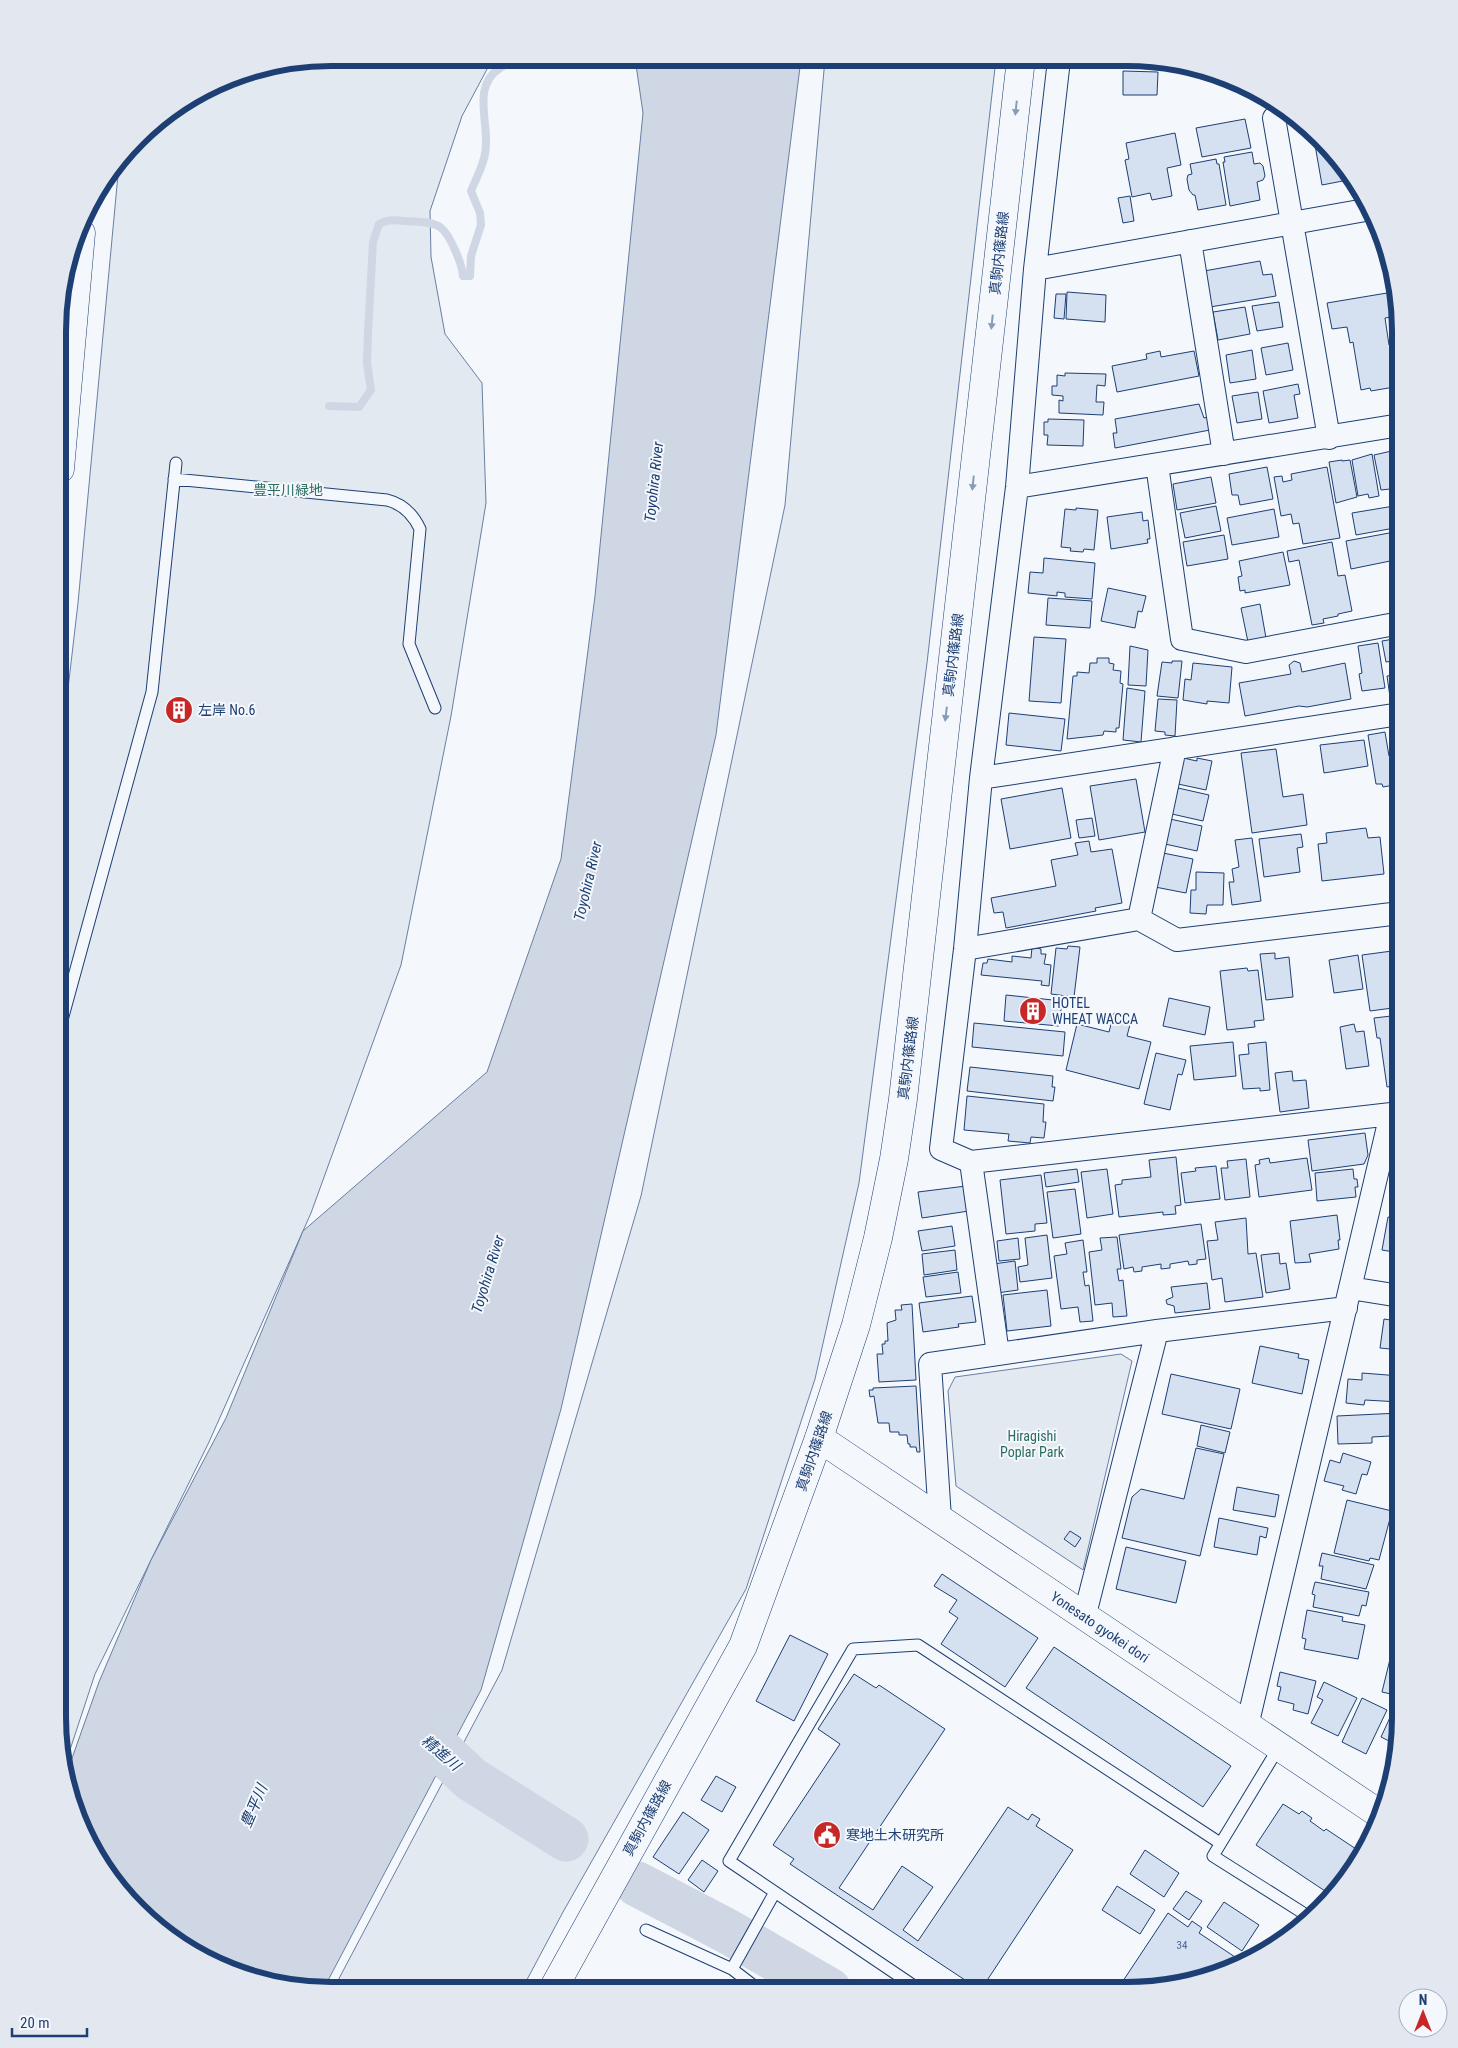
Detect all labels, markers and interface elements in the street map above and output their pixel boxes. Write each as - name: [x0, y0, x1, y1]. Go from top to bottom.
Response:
- one-way arrow: [1012, 100, 1020, 116]
- street label: 真駒内篠路線: [987, 210, 1011, 296]
- one-way arrow: [988, 314, 996, 330]
- water label: Toyohira River: [641, 440, 667, 523]
- one-way arrow: [969, 475, 977, 491]
- park label: 豊平川緑地: [253, 482, 323, 498]
- street label: 真駒内篠路線: [940, 612, 966, 698]
- building icon: 左岸 No.6: [164, 695, 194, 725]
- place label: 左岸 No.6: [198, 702, 256, 718]
- one-way arrow: [942, 706, 950, 722]
- water label: Toyohira River: [570, 839, 606, 922]
- place label: HOTEL WHEAT WACCA: [1052, 995, 1138, 1027]
- building icon: HOTEL WHEAT WACCA: [1018, 996, 1048, 1026]
- street label: 真駒内篠路線: [895, 1015, 921, 1101]
- water label: Toyohira River: [468, 1232, 509, 1315]
- street label: 真駒内篠路線: [793, 1409, 835, 1493]
- park label: Hiragishi Poplar Park: [1000, 1428, 1065, 1460]
- street label: Yonesato gyokei dori: [1048, 1588, 1152, 1666]
- water label: 精進川: [418, 1732, 466, 1776]
- street label: 真駒内篠路線: [620, 1777, 674, 1859]
- water label: 豊平川: [237, 1780, 272, 1830]
- public building icon: 寒地土木研究所: [812, 1820, 842, 1850]
- place label: 寒地土木研究所: [846, 1827, 944, 1843]
- house number: 34: [1177, 1939, 1188, 1952]
- north arrow: [1398, 1988, 1448, 2038]
- text: N: [1419, 1992, 1427, 2008]
- scale bar: [12, 2006, 88, 2038]
- text: 20 m: [20, 2014, 50, 2032]

